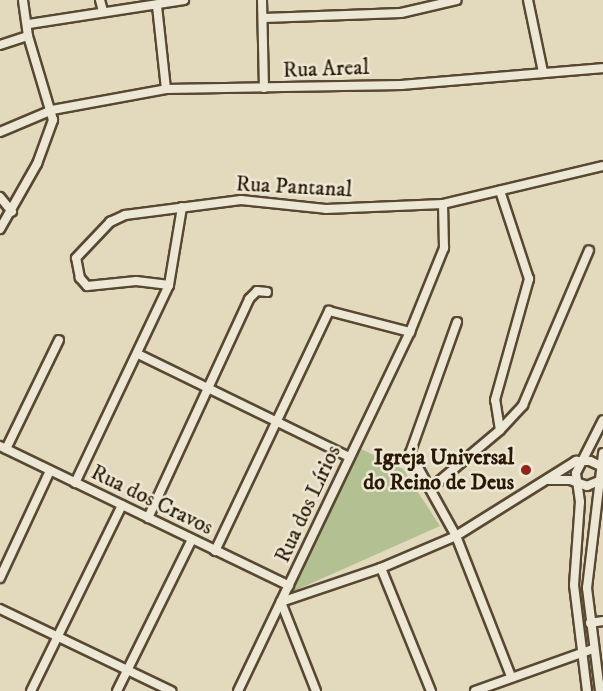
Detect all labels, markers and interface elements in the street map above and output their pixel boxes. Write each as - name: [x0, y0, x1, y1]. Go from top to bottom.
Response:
- street label: Rua Areal: [282, 54, 370, 84]
- street label: Rua Pantanal: [235, 171, 353, 203]
- street label: Rua dos Lírios: [269, 441, 347, 567]
- place label: Igreja Universal do Reino de Deus: [363, 444, 514, 496]
- street label: Rua dos Cravos: [87, 459, 217, 541]
- marker: Igreja Universal do Reino de Deus: [519, 463, 533, 477]

